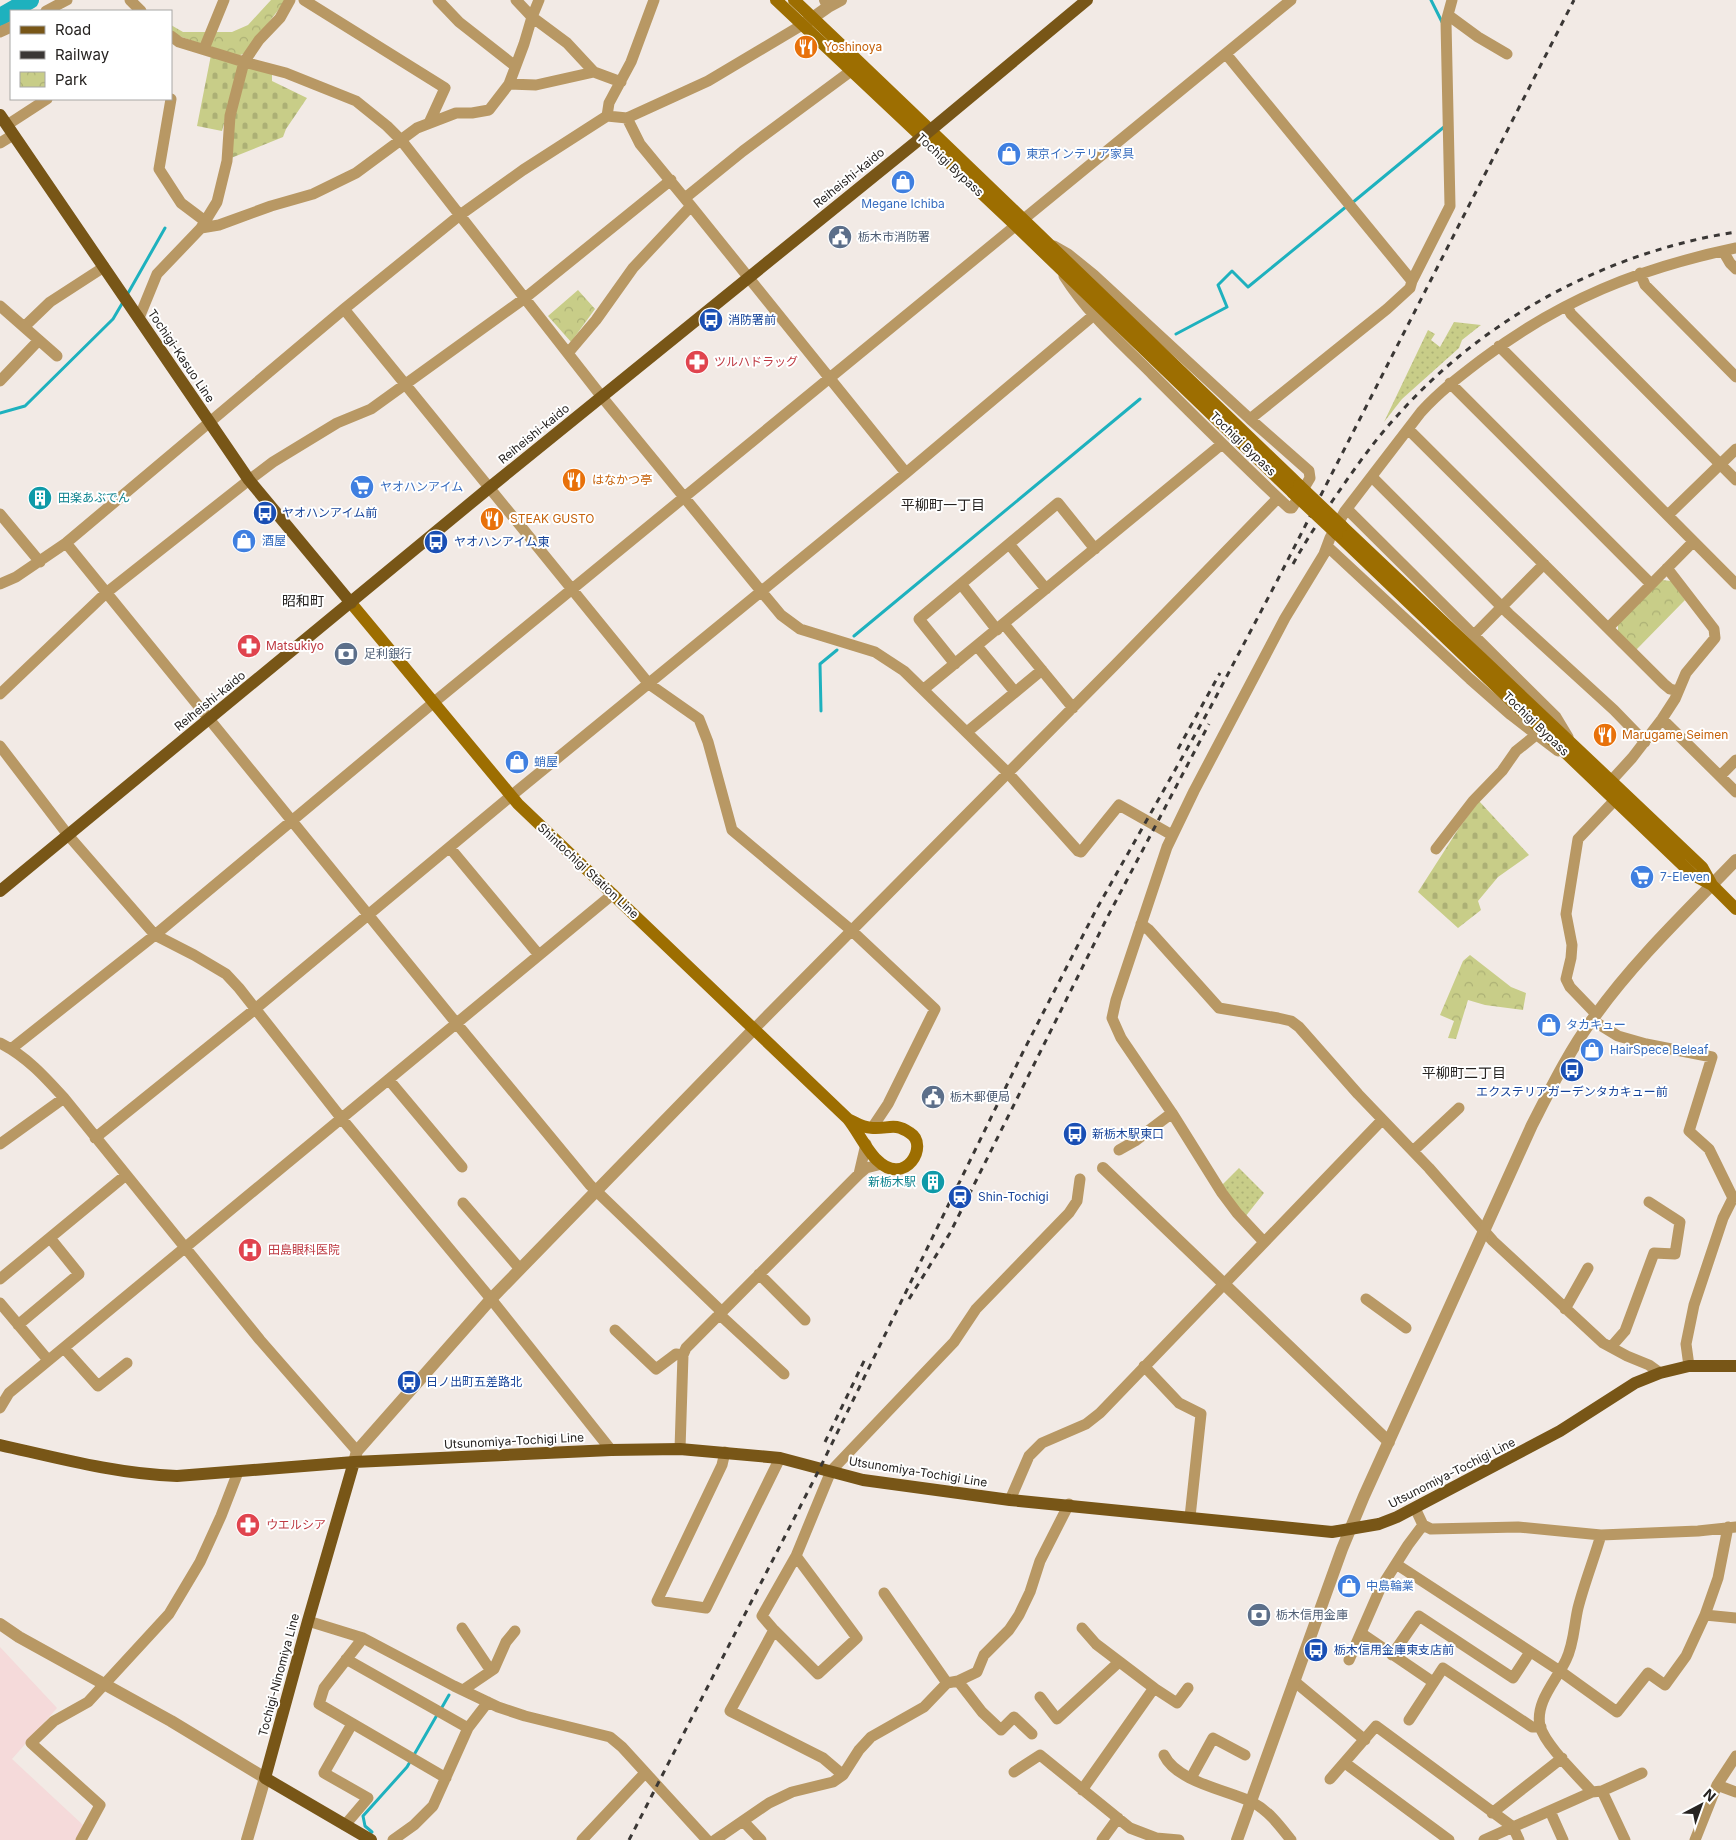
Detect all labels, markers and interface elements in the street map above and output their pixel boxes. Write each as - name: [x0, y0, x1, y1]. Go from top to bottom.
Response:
- legend: [10, 10, 172, 100]
- text: Road: [55, 20, 91, 39]
- restaurant icon: Yoshinoya: [793, 34, 819, 60]
- place label: Yoshinoya: [824, 39, 882, 54]
- text: Railway: [55, 45, 110, 64]
- text: Park: [55, 70, 88, 89]
- street label: Tochigi Bypass: [914, 130, 987, 199]
- shop icon: 東京インテリア家具: [996, 141, 1022, 167]
- street label: Reiheishi-kaido: [810, 144, 887, 211]
- place label: 東京インテリア家具: [1026, 146, 1134, 161]
- shop icon: Megane Ichiba: [890, 169, 916, 195]
- place label: Megane Ichiba: [861, 196, 945, 211]
- public building icon: 栃木市消防署: [827, 224, 853, 250]
- place label: 栃木市消防署: [858, 229, 930, 244]
- street label: Tochigi-Kasuo Line: [145, 306, 218, 405]
- bus stop icon: 消防署前: [698, 307, 724, 333]
- place label: 消防署前: [728, 312, 776, 327]
- pharmacy icon: ツルハドラッグ: [684, 349, 710, 375]
- place label: ツルハドラッグ: [714, 354, 798, 369]
- street label: Reiheishi-kaido: [495, 400, 572, 467]
- street label: Tochigi Bypass: [1207, 408, 1279, 479]
- restaurant icon: はなかつ亭: [561, 467, 587, 493]
- place label: はなかつ亭: [592, 472, 652, 487]
- supermarket icon: ヤオハンアイム: [349, 474, 375, 500]
- place label: ヤオハンアイム: [380, 479, 463, 494]
- building icon: 田楽あぶでん: [27, 485, 53, 511]
- place label: 田楽あぶでん: [58, 490, 130, 505]
- district label: 平柳町一丁目: [901, 496, 985, 513]
- bus stop icon: ヤオハンアイム前: [252, 500, 278, 526]
- place label: ヤオハンアイム前: [282, 505, 377, 520]
- restaurant icon: STEAK GUSTO: [479, 506, 505, 532]
- place label: STEAK GUSTO: [510, 511, 595, 526]
- shop icon: 酒屋: [231, 528, 257, 554]
- bus stop icon: ヤオハンアイム東: [423, 529, 449, 555]
- place label: 酒屋: [262, 533, 286, 548]
- place label: ヤオハンアイム東: [454, 534, 549, 549]
- district label: 昭和町: [282, 592, 324, 609]
- pharmacy icon: Matsukiyo: [236, 633, 262, 659]
- place label: Matsukiyo: [266, 638, 324, 653]
- bank icon: 足利銀行: [333, 641, 359, 667]
- place label: 足利銀行: [364, 646, 412, 661]
- street label: Reiheishi-kaido: [171, 667, 248, 734]
- street label: Tochigi Bypass: [1500, 688, 1572, 759]
- restaurant icon: Marugame Seimen: [1592, 722, 1618, 748]
- place label: Marugame Seimen: [1622, 727, 1728, 742]
- shop icon: 蛸屋: [504, 749, 530, 775]
- place label: 蛸屋: [534, 754, 558, 769]
- street label: Shintochigi Station Line: [535, 820, 642, 921]
- supermarket icon: 7-Eleven: [1629, 864, 1655, 890]
- place label: 7-Eleven: [1660, 869, 1710, 884]
- shop icon: タカキュー: [1536, 1012, 1562, 1038]
- place label: タカキュー: [1566, 1017, 1626, 1032]
- shop icon: HairSpece Beleaf: [1579, 1037, 1605, 1063]
- place label: HairSpece Beleaf: [1610, 1042, 1709, 1057]
- bus stop icon: エクステリアガーデンタカキュー前: [1559, 1057, 1585, 1083]
- district label: 平柳町二丁目: [1422, 1064, 1506, 1081]
- public building icon: 栃木郵便局: [920, 1084, 946, 1110]
- place label: エクステリアガーデンタカキュー前: [1476, 1084, 1668, 1099]
- place label: 栃木郵便局: [950, 1089, 1010, 1104]
- bus stop icon: 新栃木駅東口: [1062, 1121, 1088, 1147]
- place label: 新栃木駅東口: [1092, 1126, 1164, 1141]
- building icon: 新栃木駅: [920, 1169, 946, 1195]
- place label: 新栃木駅: [868, 1174, 916, 1189]
- station icon: Shin-Tochigi: [947, 1184, 973, 1210]
- place label: Shin-Tochigi: [978, 1189, 1049, 1204]
- hospital icon: 田島眼科医院: [237, 1237, 263, 1263]
- place label: 田島眼科医院: [268, 1242, 340, 1257]
- bus stop icon: 日ノ出町五差路北: [396, 1369, 422, 1395]
- place label: 日ノ出町五差路北: [426, 1374, 522, 1389]
- street label: Utsunomiya-Tochigi Line: [444, 1429, 584, 1452]
- street label: Utsunomiya-Tochigi Line: [1386, 1434, 1518, 1511]
- street label: Utsunomiya-Tochigi Line: [848, 1453, 988, 1490]
- pharmacy icon: ウエルシア: [235, 1512, 261, 1538]
- place label: ウエルシア: [266, 1517, 326, 1532]
- shop icon: 中島輪業: [1336, 1573, 1362, 1599]
- place label: 中島輪業: [1366, 1578, 1414, 1593]
- bank icon: 栃木信用金庫: [1246, 1602, 1272, 1628]
- place label: 栃木信用金庫: [1276, 1607, 1348, 1622]
- street label: Tochigi-Ninomiya Line: [255, 1612, 302, 1738]
- bus stop icon: 栃木信用金庫東支店前: [1303, 1637, 1329, 1663]
- place label: 栃木信用金庫東支店前: [1334, 1642, 1454, 1657]
- north arrow: [1676, 1780, 1726, 1830]
- text: N: [1700, 1785, 1719, 1805]

